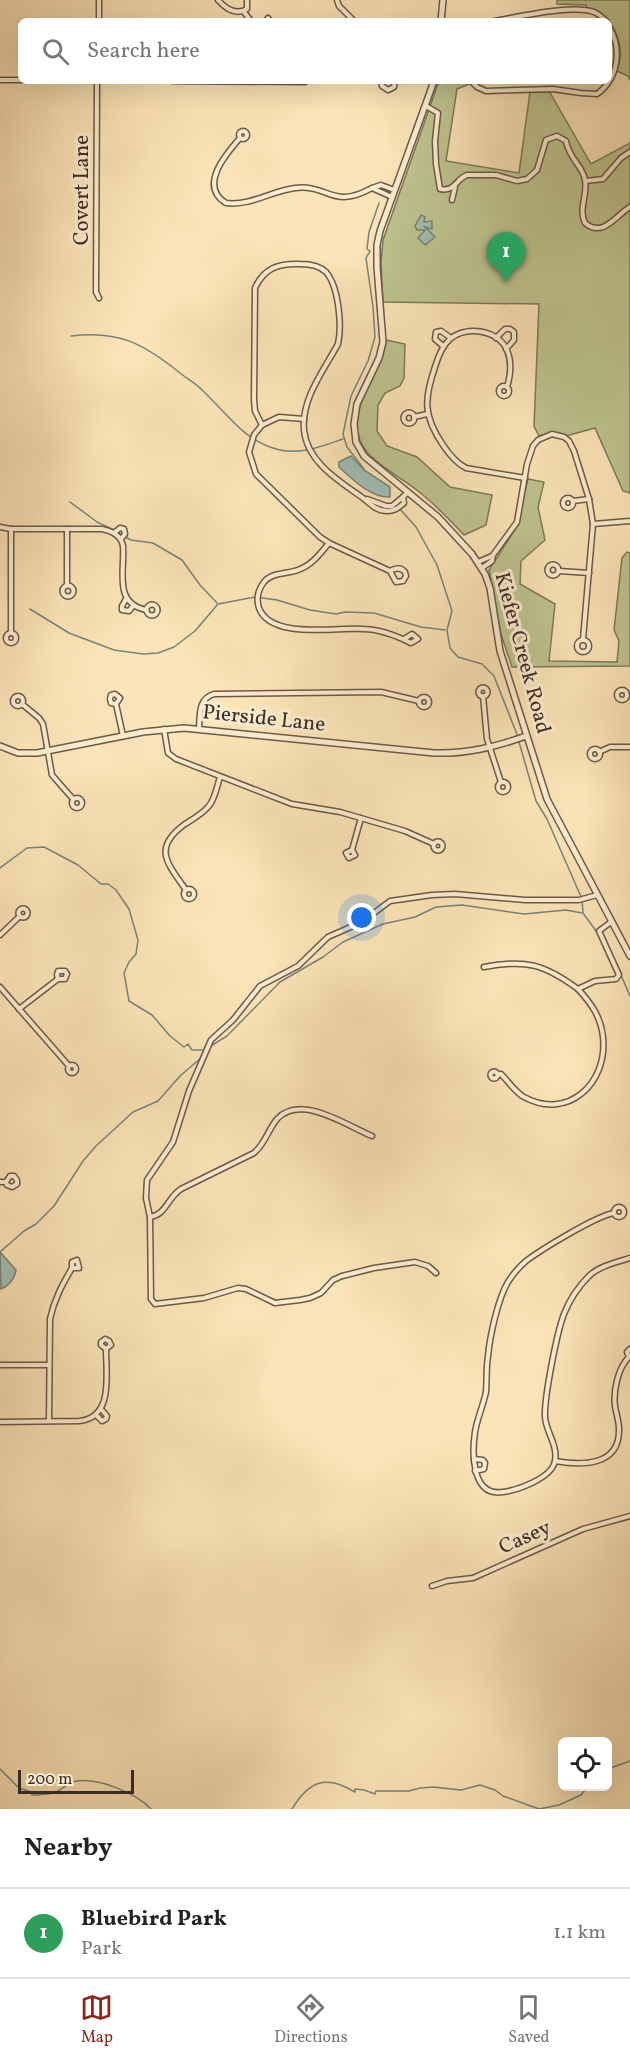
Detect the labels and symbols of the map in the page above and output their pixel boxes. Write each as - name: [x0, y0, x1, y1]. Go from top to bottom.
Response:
- street label: Covert Lane: [68, 135, 97, 245]
- pin: 1: [486, 232, 526, 282]
- street label: Kiefer Creek Road: [486, 569, 558, 737]
- street label: Pierside Lane: [201, 698, 327, 740]
- your location: [347, 903, 376, 932]
- street label: Casey: [494, 1513, 556, 1562]
- scale bar: [18, 1767, 134, 1794]

